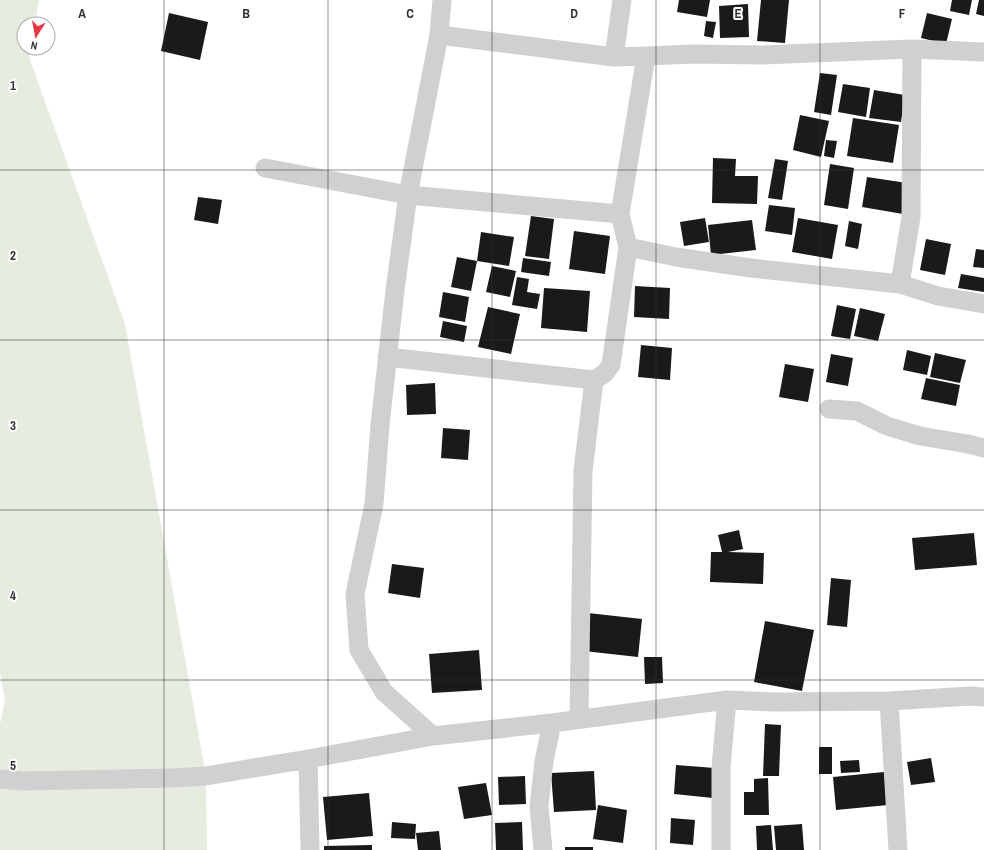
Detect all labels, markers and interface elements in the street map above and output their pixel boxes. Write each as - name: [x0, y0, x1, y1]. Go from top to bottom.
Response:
- text: A: [78, 5, 86, 22]
- text: B: [242, 5, 250, 22]
- text: C: [406, 5, 414, 22]
- text: D: [570, 5, 578, 22]
- text: E: [734, 5, 742, 22]
- text: F: [899, 5, 906, 22]
- north arrow: [16, 16, 56, 56]
- text: N: [30, 38, 39, 53]
- text: 1: [10, 77, 16, 94]
- text: 2: [10, 247, 16, 264]
- text: 3: [10, 417, 16, 434]
- text: 4: [10, 587, 16, 604]
- text: 5: [10, 757, 16, 774]

